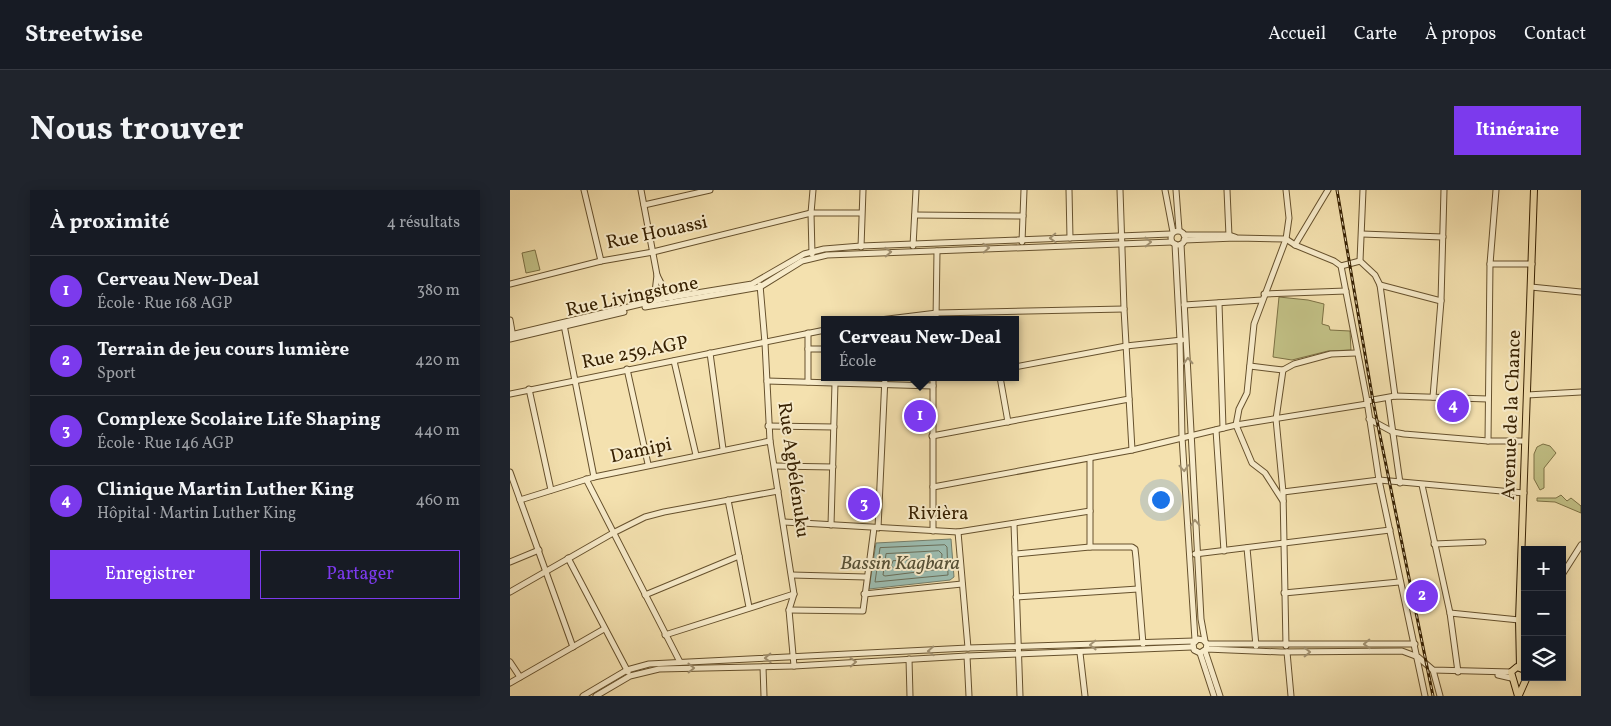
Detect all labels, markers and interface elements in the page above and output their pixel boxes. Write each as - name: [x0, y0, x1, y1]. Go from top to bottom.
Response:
- text: Streetwise: [25, 18, 143, 52]
- text: Accueil: [1268, 22, 1326, 47]
- text: Carte: [1354, 22, 1397, 47]
- text: À propos: [1425, 22, 1496, 47]
- text: Contact: [1524, 22, 1586, 47]
- text: Nous trouver: [30, 106, 244, 154]
- button: Itinéraire: [1454, 106, 1581, 155]
- text: À proximité: [50, 208, 169, 237]
- street label: Rue Houassi: [604, 210, 710, 256]
- text: 4 résultats: [386, 212, 460, 234]
- one-way arrow: [1048, 233, 1056, 244]
- one-way arrow: [1145, 237, 1153, 247]
- one-way arrow: [982, 243, 990, 254]
- one-way arrow: [885, 247, 893, 257]
- text: Cerveau New-Deal: [97, 267, 259, 293]
- street label: Rue Livingstone: [563, 270, 701, 324]
- text: 1: [63, 280, 69, 302]
- text: 380 m: [417, 280, 460, 302]
- text: École · Rue 168 AGP: [97, 293, 232, 315]
- popup: [821, 316, 1019, 381]
- text: Cerveau New-Deal: [839, 325, 1001, 351]
- street label: Avenue de la Chance: [1496, 329, 1528, 501]
- street label: Rue 259.AGP: [580, 330, 690, 376]
- text: Terrain de jeu cours lumière: [97, 337, 349, 363]
- text: 2: [62, 350, 70, 372]
- text: 420 m: [415, 350, 460, 372]
- text: École: [839, 351, 876, 373]
- one-way arrow: [1182, 357, 1193, 365]
- text: Sport: [97, 363, 136, 385]
- pin: 4: [1437, 387, 1469, 425]
- pin: 1: [904, 397, 936, 435]
- street label: Rue Agbélénuku: [771, 400, 815, 540]
- text: Complexe Scolaire Life Shaping: [97, 407, 381, 433]
- text: 3: [62, 420, 70, 442]
- text: 440 m: [414, 420, 460, 442]
- street label: Damipi: [608, 432, 675, 470]
- text: École · Rue 146 AGP: [97, 433, 234, 455]
- one-way arrow: [1179, 464, 1190, 472]
- text: Clinique Martin Luther King: [97, 477, 354, 503]
- pin: 3: [848, 485, 880, 523]
- your location: [1148, 487, 1174, 513]
- text: 4: [61, 490, 71, 512]
- text: 460 m: [416, 490, 460, 512]
- street label: Rivièra: [908, 501, 968, 527]
- text: Hôpital · Martin Luther King: [97, 503, 296, 525]
- one-way arrow: [1190, 519, 1201, 527]
- map controls: [1521, 546, 1566, 681]
- button: +: [1521, 546, 1566, 591]
- button: Enregistrer: [50, 550, 250, 599]
- button: Partager: [260, 550, 460, 599]
- water label: Bassin Kagbara: [840, 550, 960, 578]
- pin: 2: [1406, 577, 1438, 615]
- button: −: [1521, 591, 1566, 636]
- button: layers: [1521, 636, 1566, 681]
- one-way arrow: [1362, 639, 1370, 649]
- one-way arrow: [1089, 640, 1097, 651]
- one-way arrow: [926, 645, 934, 656]
- one-way arrow: [1304, 647, 1311, 657]
- one-way arrow: [764, 653, 772, 663]
- one-way arrow: [849, 657, 857, 668]
- one-way arrow: [688, 663, 695, 673]

